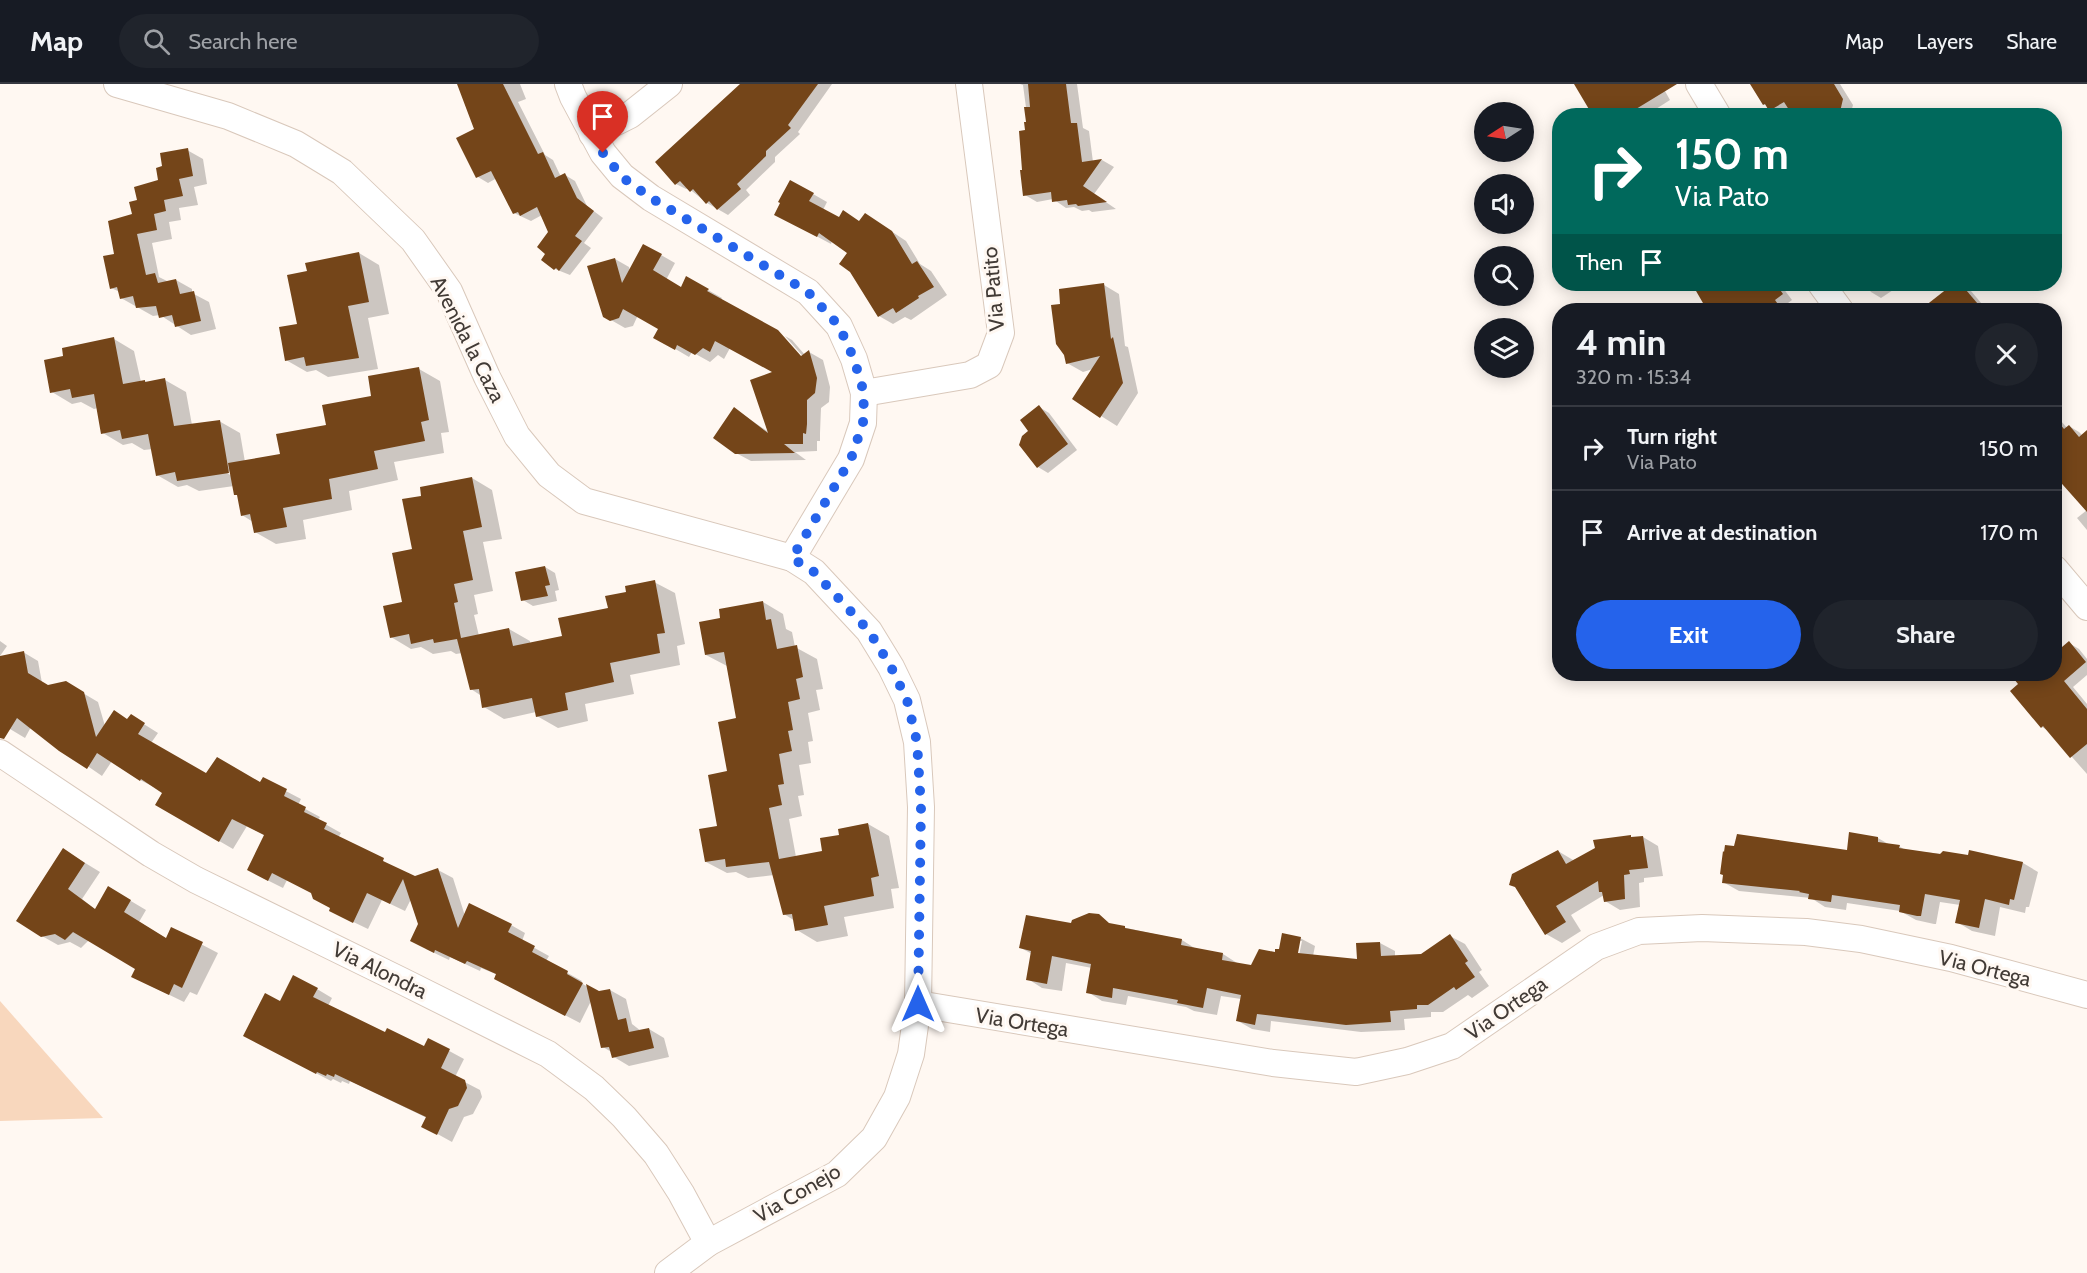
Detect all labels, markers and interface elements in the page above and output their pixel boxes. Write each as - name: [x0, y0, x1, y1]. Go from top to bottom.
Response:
- search box: [119, 14, 539, 68]
- text: Map: [30, 24, 83, 58]
- icon: search: [140, 25, 173, 58]
- text: Search here: [188, 28, 297, 55]
- text: Map: [1845, 29, 1884, 54]
- text: Layers: [1917, 29, 1973, 54]
- text: Share: [2006, 29, 2057, 54]
- pin: [577, 91, 628, 153]
- icon: arrive: [586, 100, 619, 133]
- north arrow: [1474, 102, 1534, 162]
- map controls: [1474, 102, 1534, 378]
- text: 150 m: [1675, 128, 1789, 180]
- icon: right: [1576, 132, 1654, 210]
- button: sound: [1474, 174, 1534, 234]
- text: Via Pato: [1675, 180, 1769, 213]
- street label: Via Patito: [977, 246, 1009, 332]
- button: search: [1474, 246, 1534, 306]
- icon: arrive: [1635, 246, 1668, 279]
- text: Then: [1576, 249, 1623, 276]
- street label: Avenida la Caza: [425, 272, 511, 406]
- button: layers: [1474, 318, 1534, 378]
- text: 4 min: [1576, 320, 1666, 364]
- button: close: [1975, 323, 2038, 386]
- text: 320 m · 15:34: [1576, 365, 1691, 389]
- text: Turn right: [1627, 423, 1717, 450]
- icon: right: [1576, 432, 1609, 465]
- text: 150 m: [1979, 435, 2038, 462]
- text: Via Pato: [1627, 450, 1697, 474]
- icon: arrive: [1576, 516, 1609, 549]
- text: Arrive at destination: [1627, 519, 1817, 546]
- text: 170 m: [1980, 519, 2038, 546]
- button: Exit: [1576, 600, 1801, 669]
- button: Share: [1813, 600, 2038, 669]
- street label: Via Alondra: [329, 936, 431, 1004]
- street label: Via Ortega: [1936, 945, 2034, 991]
- street label: Via Ortega: [1460, 971, 1552, 1045]
- position arrow: [886, 972, 950, 1036]
- street label: Via Ortega: [974, 1002, 1070, 1042]
- street label: Via Conejo: [749, 1158, 845, 1229]

